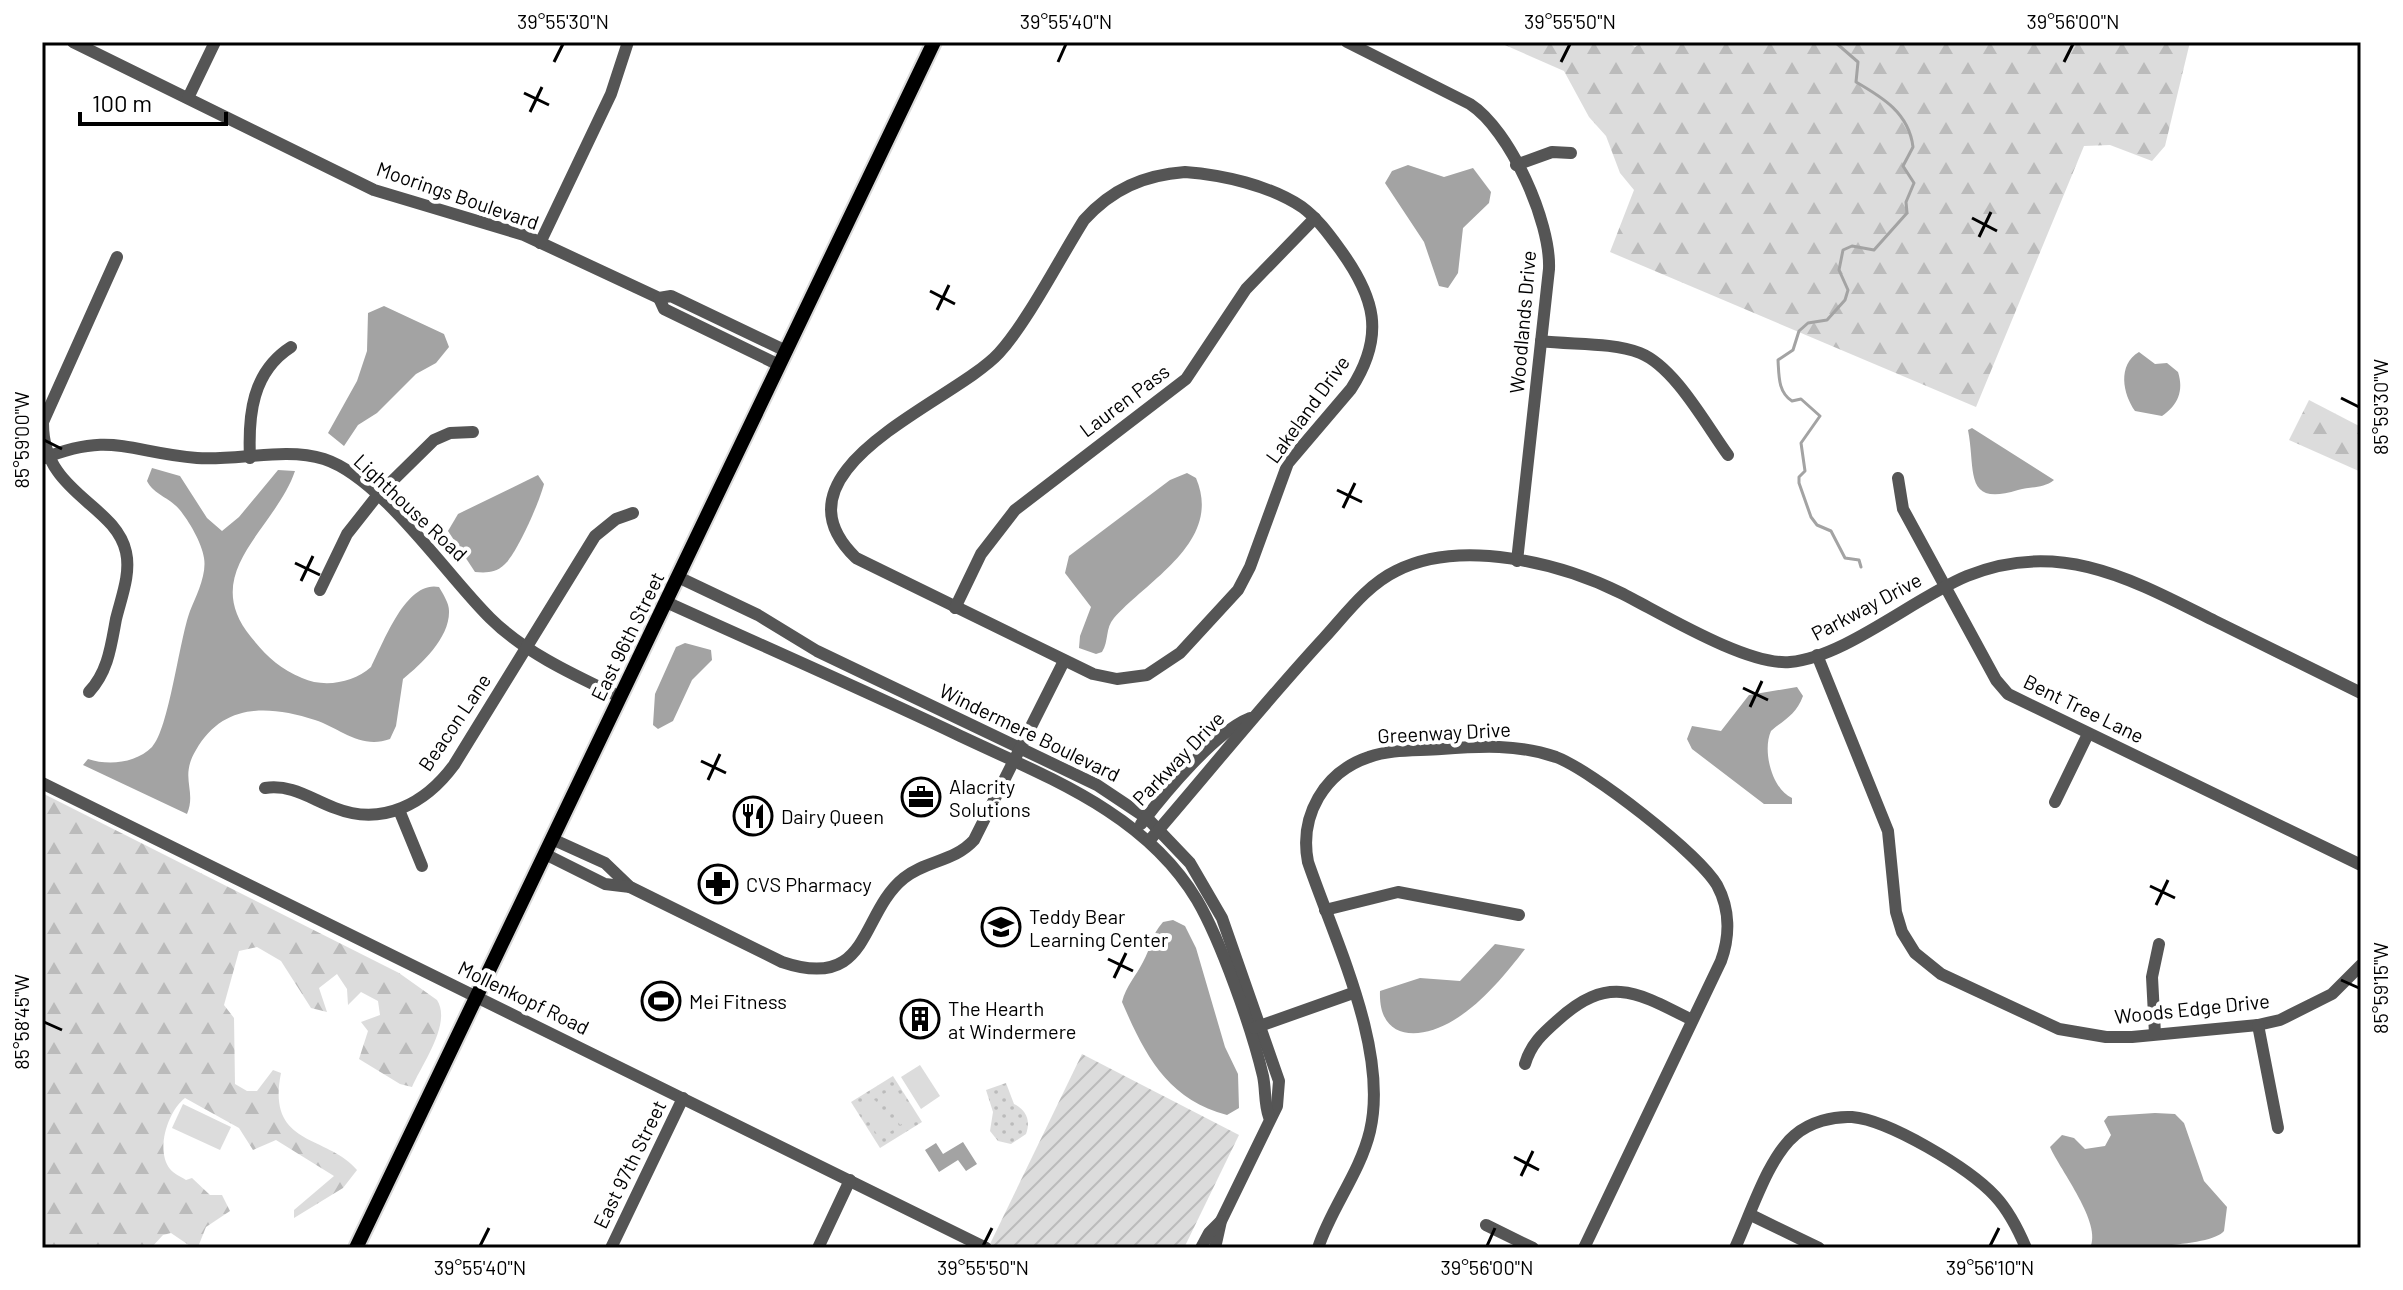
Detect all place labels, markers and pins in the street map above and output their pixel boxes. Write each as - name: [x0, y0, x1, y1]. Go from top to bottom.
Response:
- place label: Alacrity Solutions: [949, 774, 1031, 821]
- office icon: Alacrity Solutions: [900, 776, 942, 818]
- restaurant icon: Dairy Queen: [732, 795, 774, 837]
- place label: Dairy Queen: [781, 804, 884, 828]
- pharmacy icon: CVS Pharmacy: [697, 863, 739, 905]
- place label: CVS Pharmacy: [746, 872, 872, 896]
- place label: Teddy Bear Learning Center: [1029, 904, 1168, 951]
- school or university icon: Teddy Bear Learning Center: [980, 906, 1022, 948]
- sports icon: Mei Fitness: [640, 980, 682, 1022]
- place label: Mei Fitness: [689, 989, 787, 1013]
- place label: The Hearth at Windermere: [948, 996, 1076, 1043]
- building icon: The Hearth at Windermere: [899, 998, 941, 1040]

